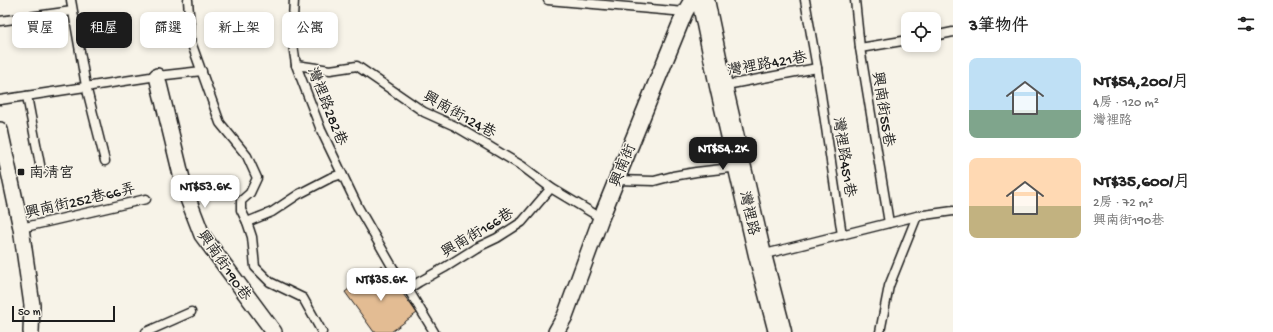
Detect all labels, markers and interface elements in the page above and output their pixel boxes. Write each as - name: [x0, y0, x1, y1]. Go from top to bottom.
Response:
- chip: 買屋: [12, 12, 68, 48]
- chip: 租屋: [76, 12, 132, 48]
- chip: 篩選: [140, 12, 196, 48]
- chip: 新上架: [204, 12, 274, 48]
- chip: 公寓: [282, 12, 338, 48]
- map controls: [901, 12, 941, 52]
- button: locate: [901, 12, 941, 52]
- icon: filters: [1235, 13, 1257, 35]
- text: 3筆物件: [969, 17, 1029, 37]
- street label: 灣裡路421巷: [726, 48, 809, 81]
- street label: 灣裡路282巷: [302, 65, 351, 149]
- street label: 興南街55巷: [867, 70, 898, 148]
- text: NT$54,200/月: [1093, 73, 1189, 93]
- icon: home: [1001, 74, 1049, 122]
- street label: 興南街124巷: [419, 87, 499, 143]
- text: 4房 · 120 m²: [1093, 96, 1159, 111]
- text: 灣裡路: [1093, 114, 1132, 129]
- street label: 灣裡路451巷: [828, 116, 859, 199]
- pin: NT$54.2K: [682, 137, 764, 171]
- street label: 興南街: [606, 141, 641, 190]
- text: NT$54.2K: [698, 142, 748, 157]
- place label: 南清宮: [29, 164, 74, 183]
- marker: 南清宮: [16, 167, 26, 177]
- text: NT$35,600/月: [1093, 173, 1190, 193]
- icon: home: [1001, 174, 1049, 222]
- pin: NT$53.6K: [164, 175, 246, 209]
- street label: 興南街252巷66弄: [23, 180, 137, 223]
- text: NT$53.6K: [180, 180, 230, 195]
- street label: 灣裡路: [734, 189, 763, 237]
- text: 2房 · 72 m²: [1093, 196, 1153, 211]
- street label: 興南街166巷: [438, 204, 517, 262]
- text: 興南街190巷: [1093, 214, 1164, 229]
- street label: 興南街190巷: [192, 227, 255, 305]
- pin: NT$35.6K: [340, 268, 422, 302]
- text: NT$35.6K: [356, 273, 406, 288]
- scale bar: [12, 304, 115, 323]
- text: 50 m: [18, 307, 40, 319]

